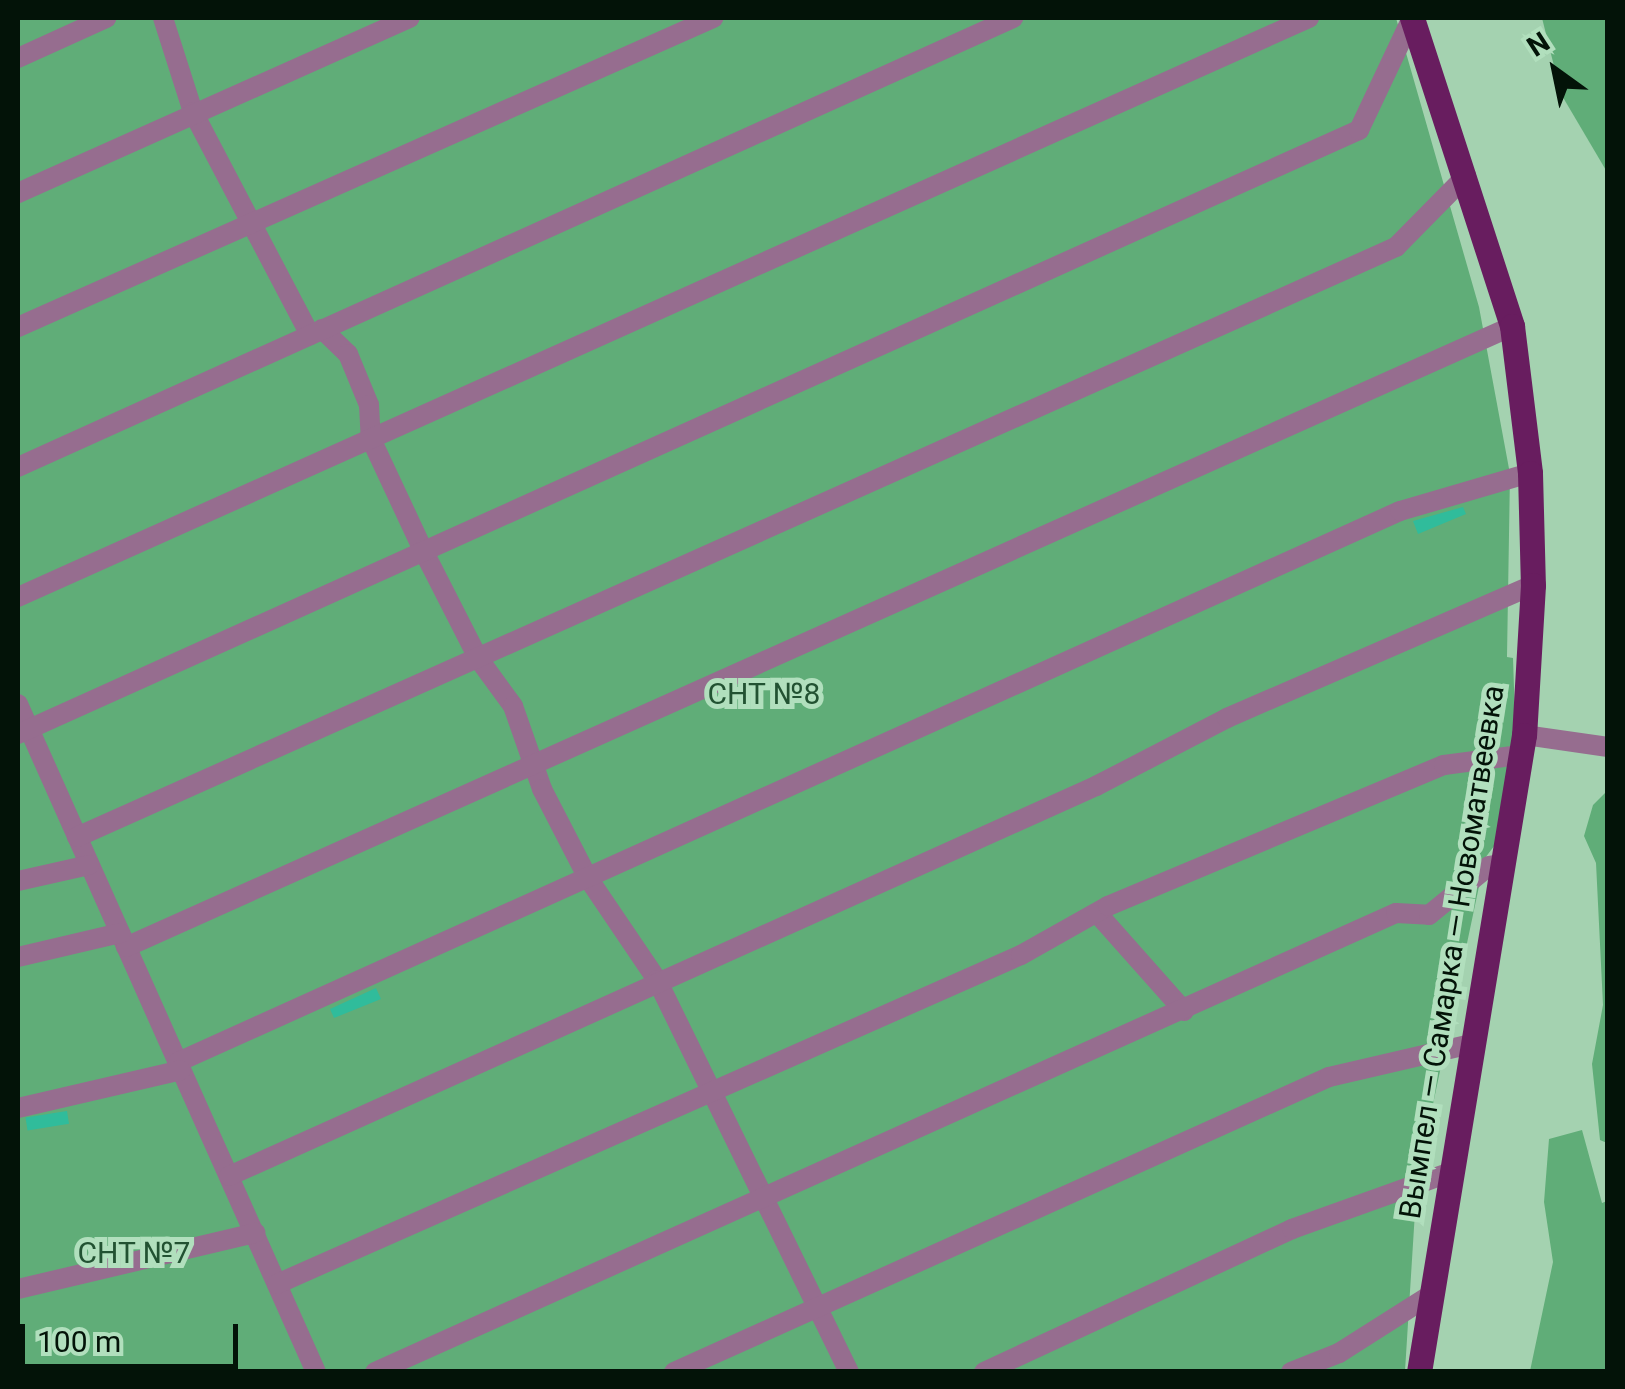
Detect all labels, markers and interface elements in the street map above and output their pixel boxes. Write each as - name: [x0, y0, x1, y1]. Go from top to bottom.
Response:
- north arrow: [1505, 20, 1605, 120]
- text: N: [1521, 25, 1556, 64]
- park label: СНТ №8: [707, 676, 821, 712]
- street label: Вымпел — Самарка — Новоматвеевка: [1392, 683, 1512, 1221]
- park label: СНТ №7: [77, 1235, 191, 1271]
- scale bar: [25, 1304, 242, 1366]
- text: 100 m: [37, 1324, 121, 1359]

